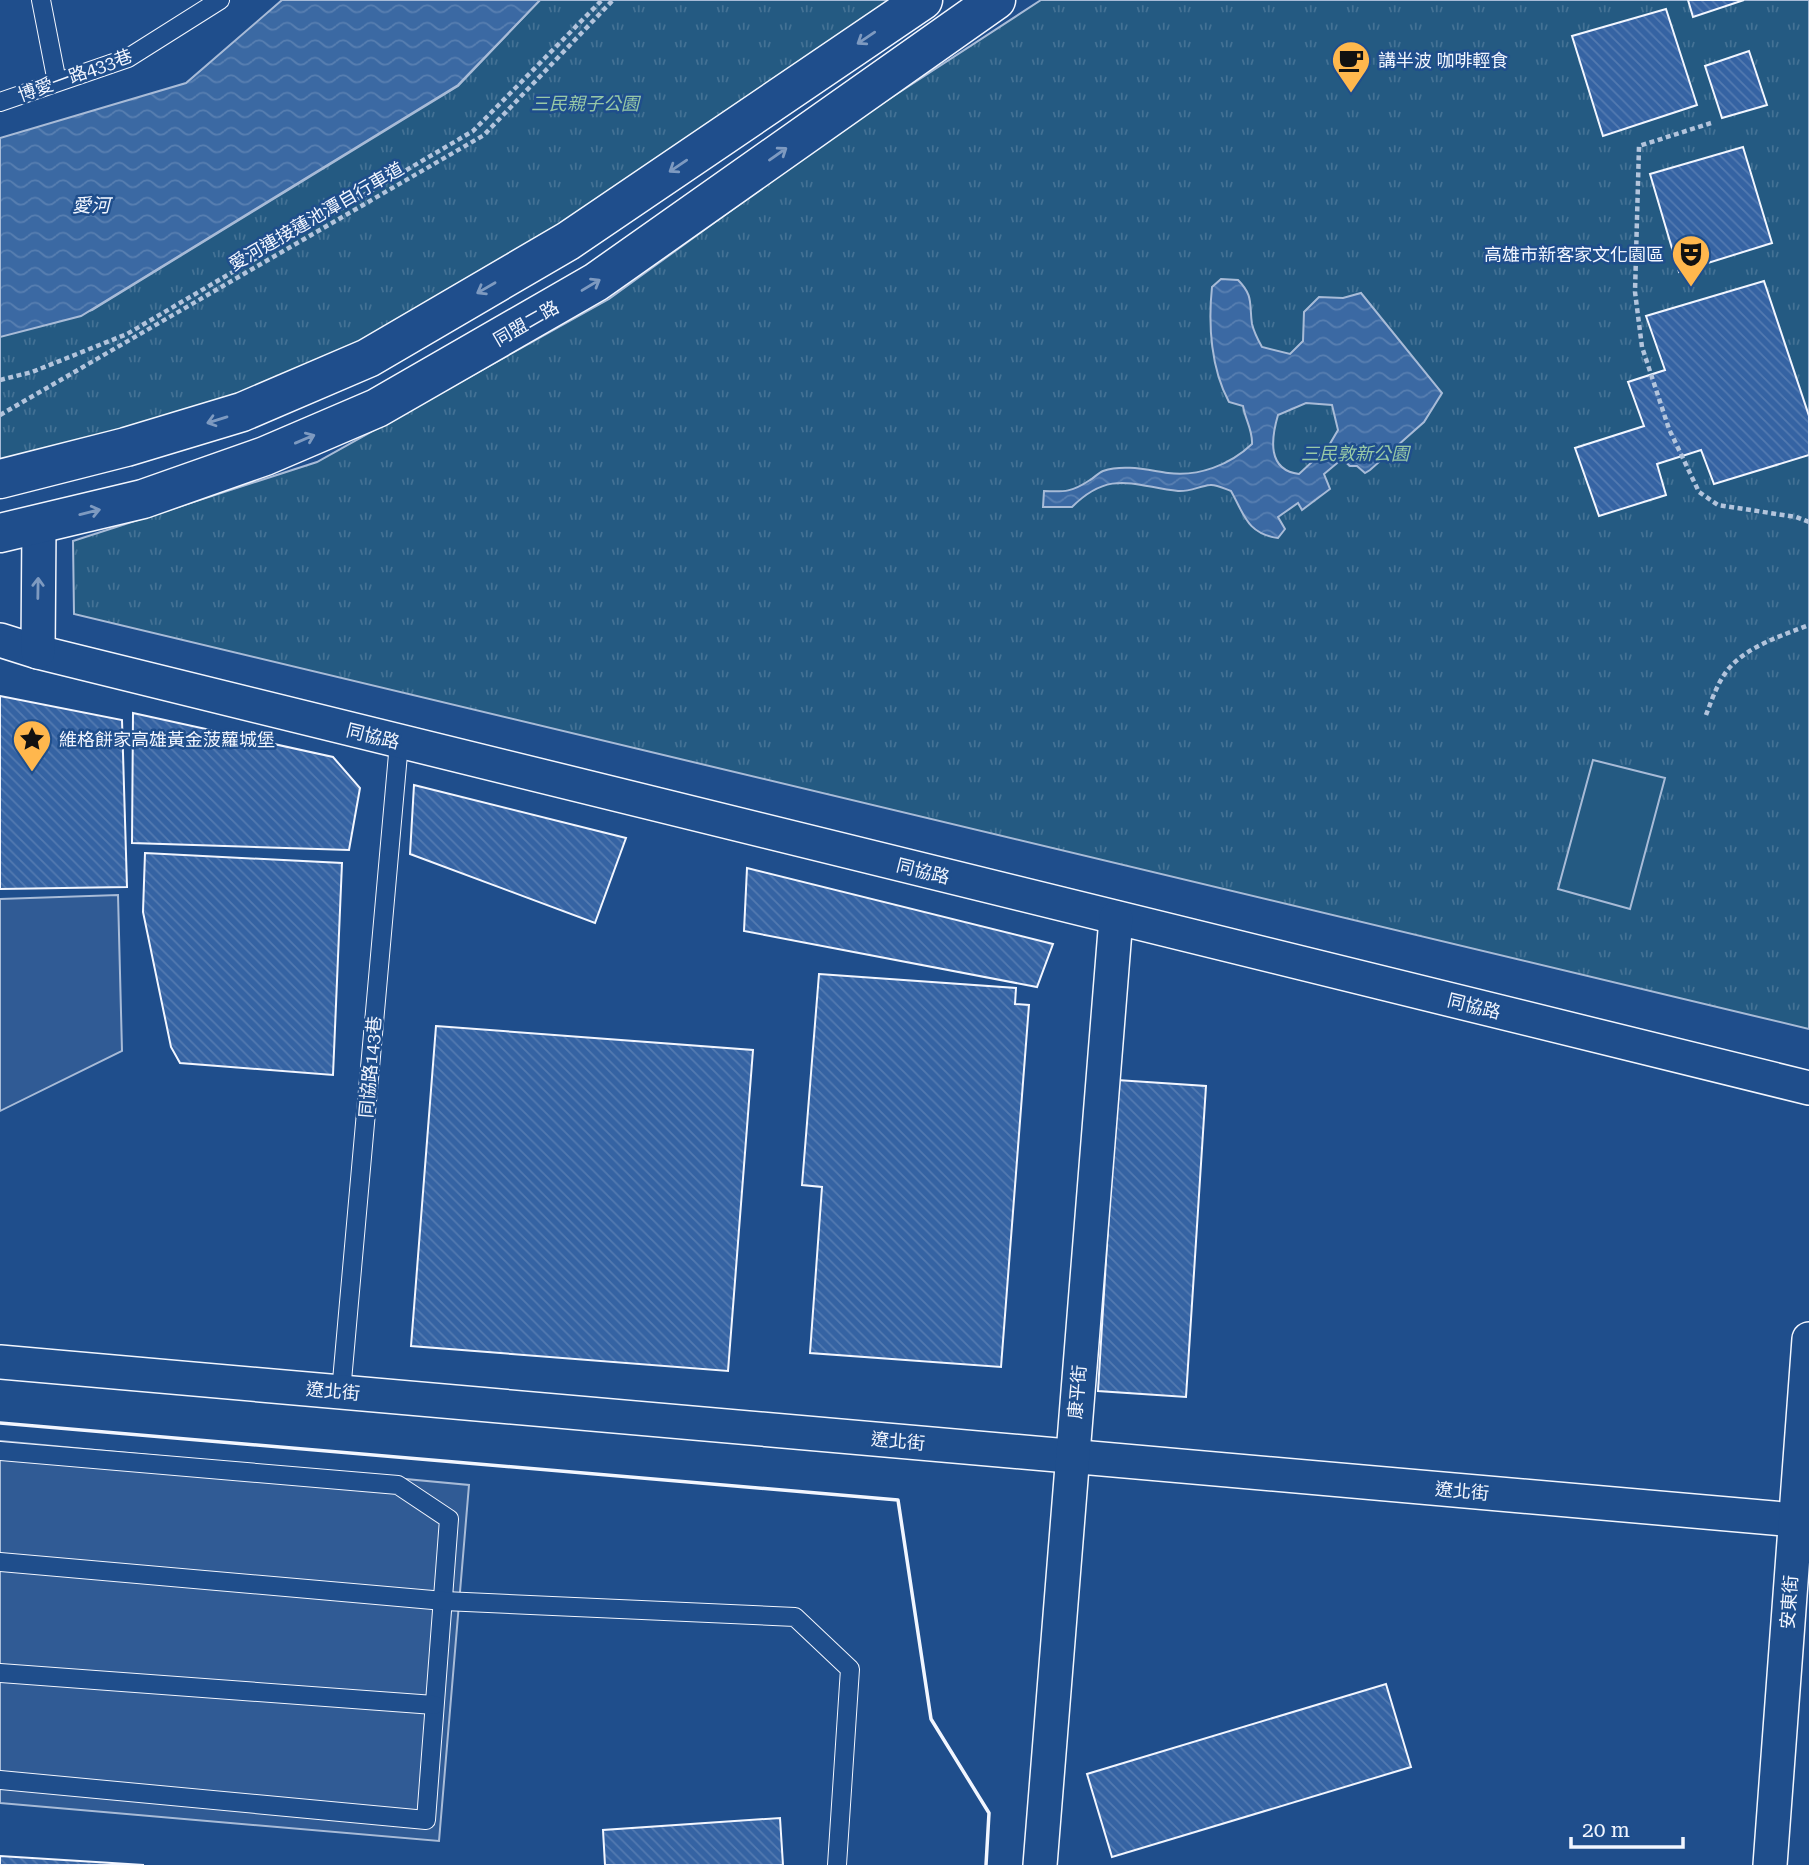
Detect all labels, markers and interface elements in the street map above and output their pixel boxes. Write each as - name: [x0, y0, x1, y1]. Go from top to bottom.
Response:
- one-way arrow: [857, 31, 876, 45]
- cafe icon: 講半波 咖啡輕食: [1330, 39, 1372, 94]
- street label: 博愛一路433巷: [15, 45, 135, 105]
- place label: 講半波 咖啡輕食: [1378, 50, 1509, 71]
- park label: 三民親子公園: [531, 93, 642, 114]
- one-way arrow: [768, 147, 787, 161]
- street label: 愛河連接蓮池潭自行車道: [225, 157, 407, 275]
- one-way arrow: [669, 159, 688, 173]
- water label: 愛河: [72, 194, 114, 217]
- theatre icon: 高雄市新客家文化園區: [1670, 233, 1712, 288]
- place label: 高雄市新客家文化園區: [1484, 244, 1664, 265]
- one-way arrow: [581, 277, 601, 291]
- one-way arrow: [477, 282, 497, 296]
- street label: 同盟二路: [490, 296, 562, 350]
- one-way arrow: [206, 414, 228, 427]
- one-way arrow: [294, 432, 316, 445]
- park label: 三民敦新公園: [1301, 443, 1412, 464]
- one-way arrow: [78, 505, 101, 518]
- one-way arrow: [32, 577, 45, 600]
- place icon: 維格餅家高雄黃金菠蘿城堡: [11, 718, 53, 773]
- street label: 同協路: [344, 719, 402, 753]
- place label: 維格餅家高雄黃金菠蘿城堡: [59, 729, 275, 750]
- street label: 同協路: [894, 854, 952, 888]
- street label: 同協路: [1445, 989, 1503, 1023]
- street label: 同協路143巷: [355, 1015, 385, 1119]
- street label: 康平街: [1064, 1364, 1090, 1420]
- street label: 遼北街: [305, 1378, 361, 1404]
- street label: 遼北街: [870, 1428, 926, 1454]
- street label: 遼北街: [1434, 1478, 1490, 1504]
- street label: 安東街: [1777, 1574, 1801, 1630]
- scale bar: [1571, 1806, 1683, 1850]
- text: 20 m: [1582, 1818, 1630, 1842]

